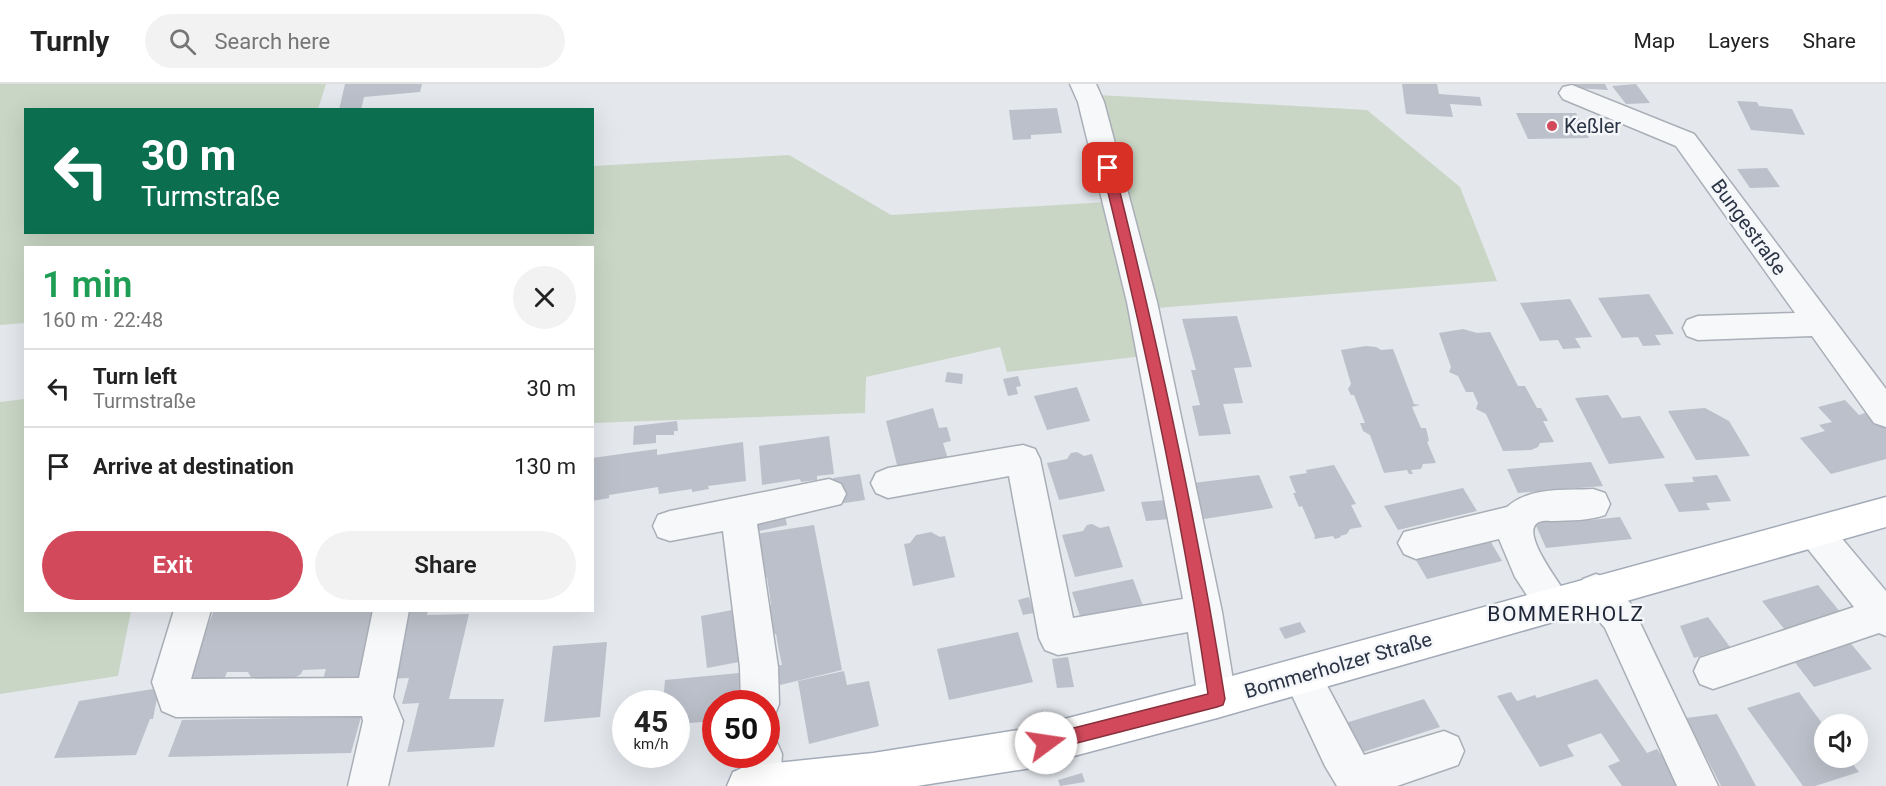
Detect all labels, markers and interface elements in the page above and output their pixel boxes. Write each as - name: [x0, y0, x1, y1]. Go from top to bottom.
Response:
- search box: [145, 14, 565, 68]
- text: Turnly: [30, 25, 109, 58]
- icon: search: [166, 25, 199, 58]
- text: Search here: [214, 29, 330, 54]
- text: Map: [1633, 29, 1675, 53]
- text: Layers: [1708, 29, 1769, 53]
- text: Share: [1802, 29, 1856, 53]
- place label: Keßler: [1564, 114, 1621, 138]
- marker: Keßler: [1545, 119, 1559, 133]
- text: 30 m: [141, 131, 236, 180]
- icon: left: [42, 132, 120, 210]
- pin: [1082, 142, 1133, 193]
- icon: arrive: [1091, 151, 1124, 184]
- street label: Bungestraße: [1706, 174, 1792, 280]
- text: Turmstraße: [141, 181, 280, 213]
- text: 1 min: [42, 264, 132, 306]
- button: close: [513, 266, 576, 329]
- text: 160 m · 22:48: [42, 308, 163, 332]
- text: Turn left: [93, 364, 177, 389]
- icon: left: [42, 372, 75, 405]
- text: 30 m: [527, 376, 576, 401]
- text: Turmstraße: [93, 389, 196, 413]
- icon: arrive: [42, 450, 75, 483]
- text: Arrive at destination: [93, 454, 294, 479]
- text: 130 m: [514, 454, 576, 479]
- button: Exit: [42, 531, 303, 600]
- button: Share: [315, 531, 576, 600]
- district label: BOMMERHOLZ: [1487, 602, 1645, 626]
- street label: Bommerholzer Straße: [1241, 627, 1435, 703]
- speed limit sign: 50: [702, 690, 780, 768]
- text: 45: [634, 704, 668, 739]
- position arrow: [1014, 711, 1078, 775]
- map controls: [1814, 714, 1868, 768]
- button: sound: [1814, 714, 1868, 768]
- text: km/h: [633, 735, 669, 753]

